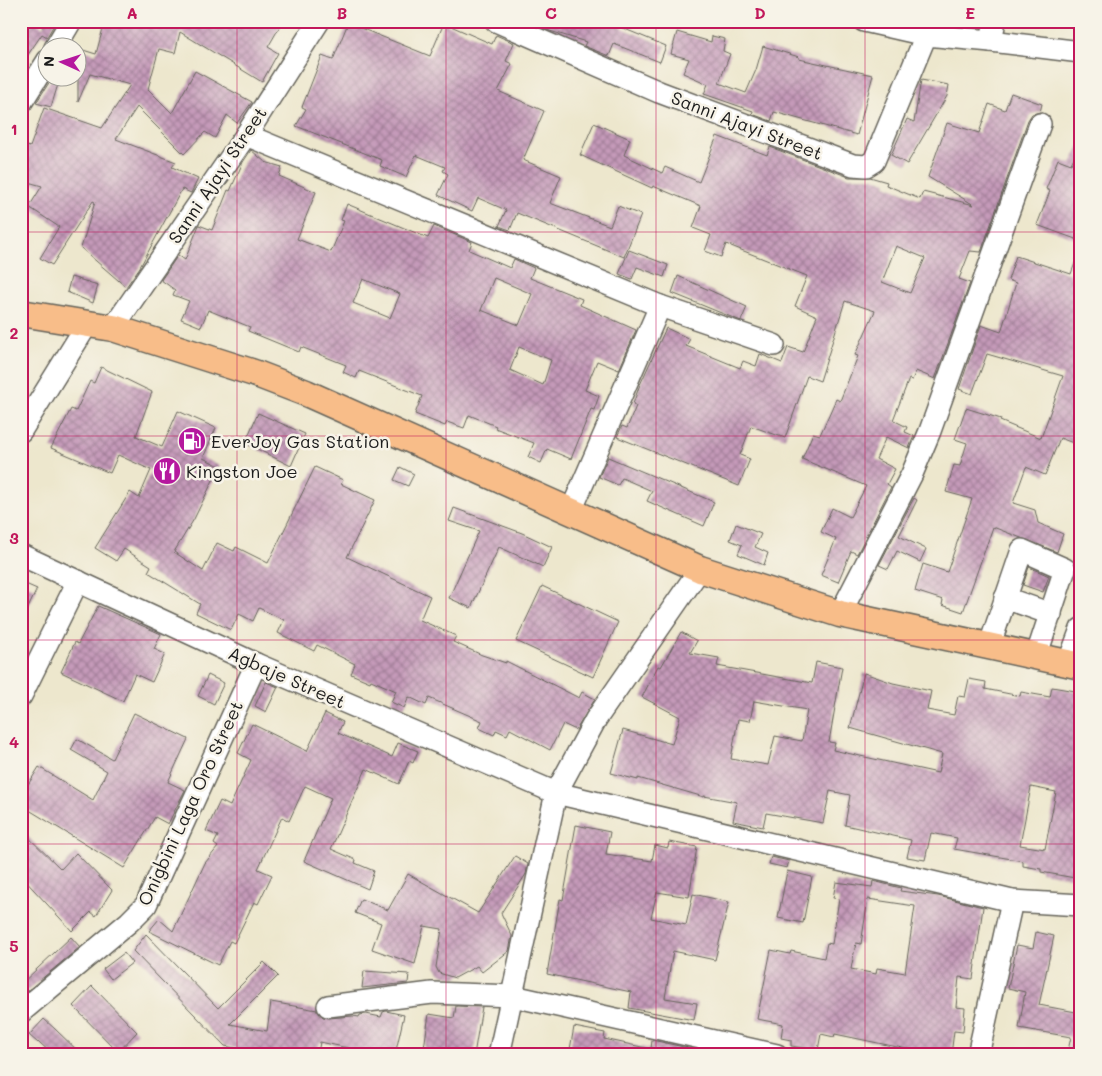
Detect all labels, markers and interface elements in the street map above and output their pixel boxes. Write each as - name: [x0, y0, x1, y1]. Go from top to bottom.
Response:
- text: A: [126, 2, 138, 23]
- text: B: [337, 2, 347, 23]
- text: C: [545, 2, 557, 23]
- text: D: [754, 2, 766, 23]
- text: E: [965, 2, 975, 23]
- north arrow: [38, 38, 88, 88]
- text: N: [39, 55, 58, 67]
- street label: Sanni Ajayi Street: [668, 85, 826, 165]
- street label: Sanni Ajayi Street: [162, 102, 272, 248]
- text: 1: [10, 118, 18, 139]
- text: 2: [10, 322, 19, 343]
- fuel station icon: EverJoy Gas Station: [177, 426, 207, 456]
- place label: EverJoy Gas Station: [211, 429, 389, 453]
- restaurant icon: Kingston Joe: [152, 456, 182, 486]
- place label: Kingston Joe: [186, 459, 298, 483]
- text: 3: [9, 527, 19, 548]
- street label: Agbaje Street: [225, 640, 349, 714]
- street label: Onigbini Laga Oro Street: [132, 697, 248, 909]
- text: 4: [9, 731, 19, 752]
- text: 5: [9, 935, 19, 956]

